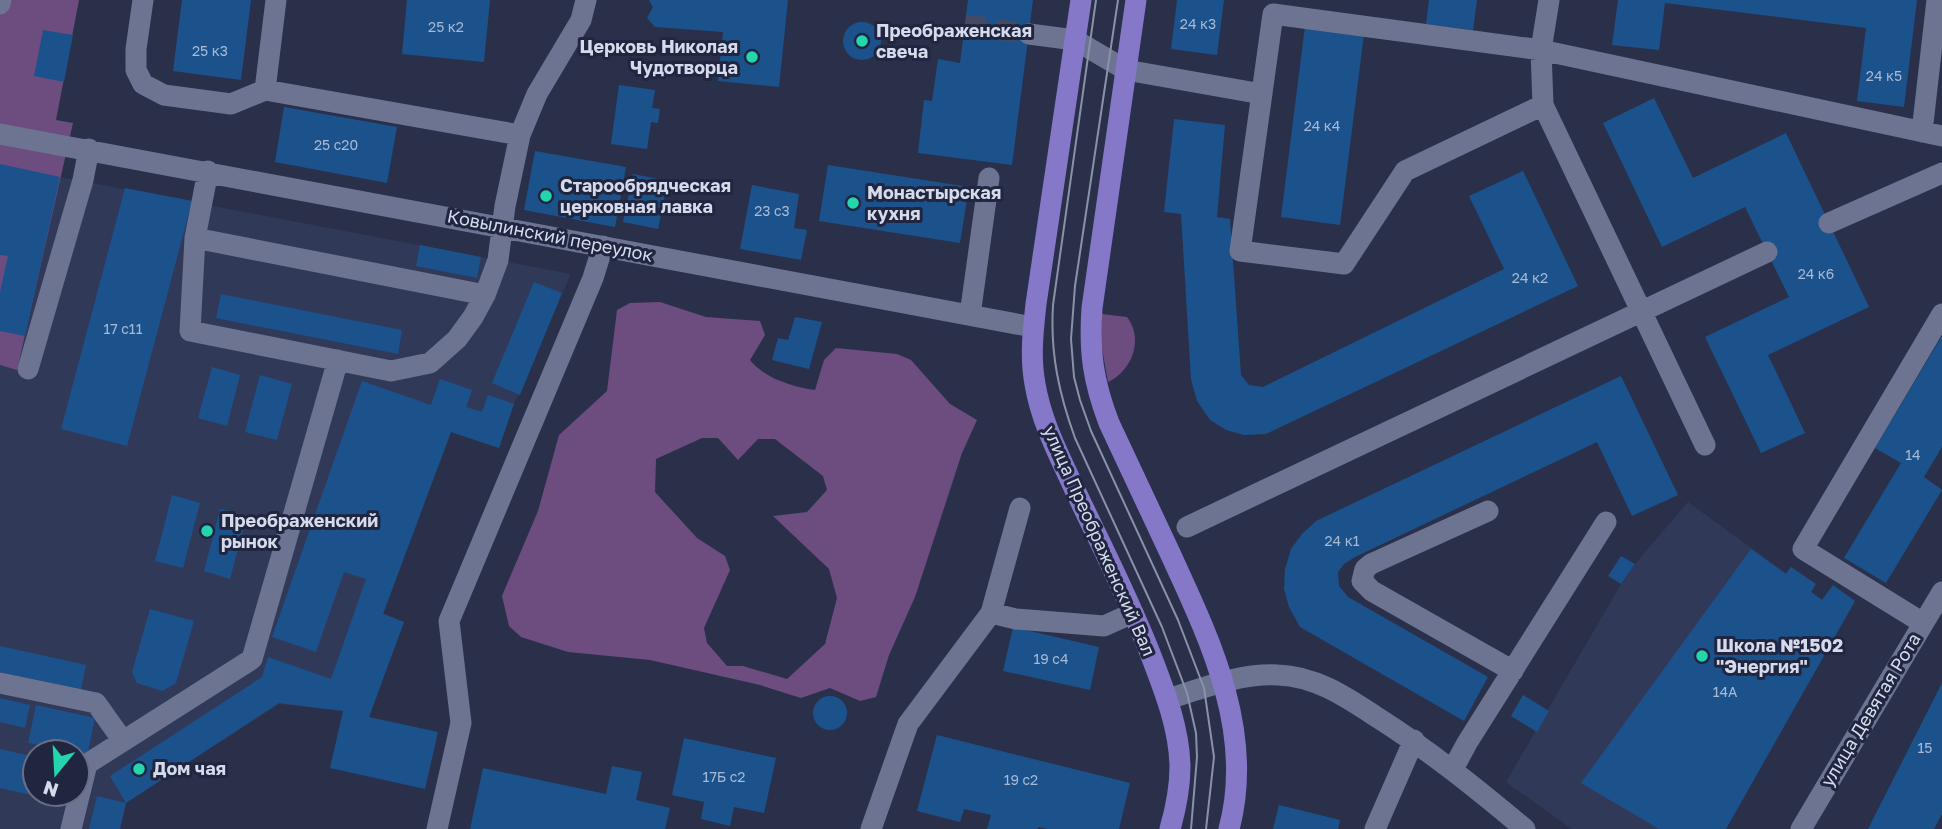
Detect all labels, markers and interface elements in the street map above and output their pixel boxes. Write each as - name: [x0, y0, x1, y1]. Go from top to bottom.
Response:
- house number: 24 к3: [1180, 15, 1216, 32]
- house number: 25 к2: [428, 18, 464, 35]
- place label: Преображенская свеча: [876, 19, 1032, 62]
- marker: Преображенская свеча: [854, 33, 870, 49]
- place label: Церковь Николая Чудотворца: [580, 35, 738, 78]
- house number: 25 к3: [192, 42, 228, 59]
- marker: Церковь Николая Чудотворца: [744, 49, 760, 65]
- house number: 24 к5: [1866, 67, 1902, 84]
- house number: 24 к4: [1304, 117, 1340, 134]
- house number: 25 с20: [314, 136, 358, 153]
- place label: Старообрядческая церковная лавка: [560, 174, 731, 217]
- place label: Монастырская кухня: [867, 181, 1001, 224]
- marker: Старообрядческая церковная лавка: [538, 188, 554, 204]
- marker: Монастырская кухня: [845, 195, 861, 211]
- house number: 23 с3: [754, 202, 790, 219]
- street label: Ковылинский переулок: [445, 204, 655, 266]
- house number: 24 к6: [1798, 265, 1834, 282]
- house number: 24 к2: [1512, 269, 1548, 286]
- house number: 17 с11: [104, 320, 143, 337]
- street label: улица Преображенский Вал: [1039, 422, 1161, 659]
- house number: 14: [1905, 446, 1921, 463]
- place label: Преображенский рынок: [221, 509, 378, 552]
- marker: Преображенский рынок: [199, 523, 215, 539]
- house number: 24 к1: [1325, 532, 1360, 549]
- street label: улица Девятая Рота: [1816, 629, 1925, 790]
- place label: Школа №1502 "Энергия": [1716, 634, 1843, 677]
- marker: Школа №1502 "Энергия": [1694, 648, 1710, 664]
- house number: 19 с4: [1034, 650, 1068, 667]
- house number: 14А: [1713, 683, 1738, 700]
- north arrow: [21, 738, 91, 808]
- house number: 15: [1918, 739, 1932, 756]
- place label: Дом чая: [153, 757, 226, 779]
- marker: Дом чая: [131, 761, 147, 777]
- house number: 17Б с2: [703, 768, 745, 785]
- house number: 19 с2: [1004, 771, 1038, 788]
- text: N: [40, 776, 61, 803]

